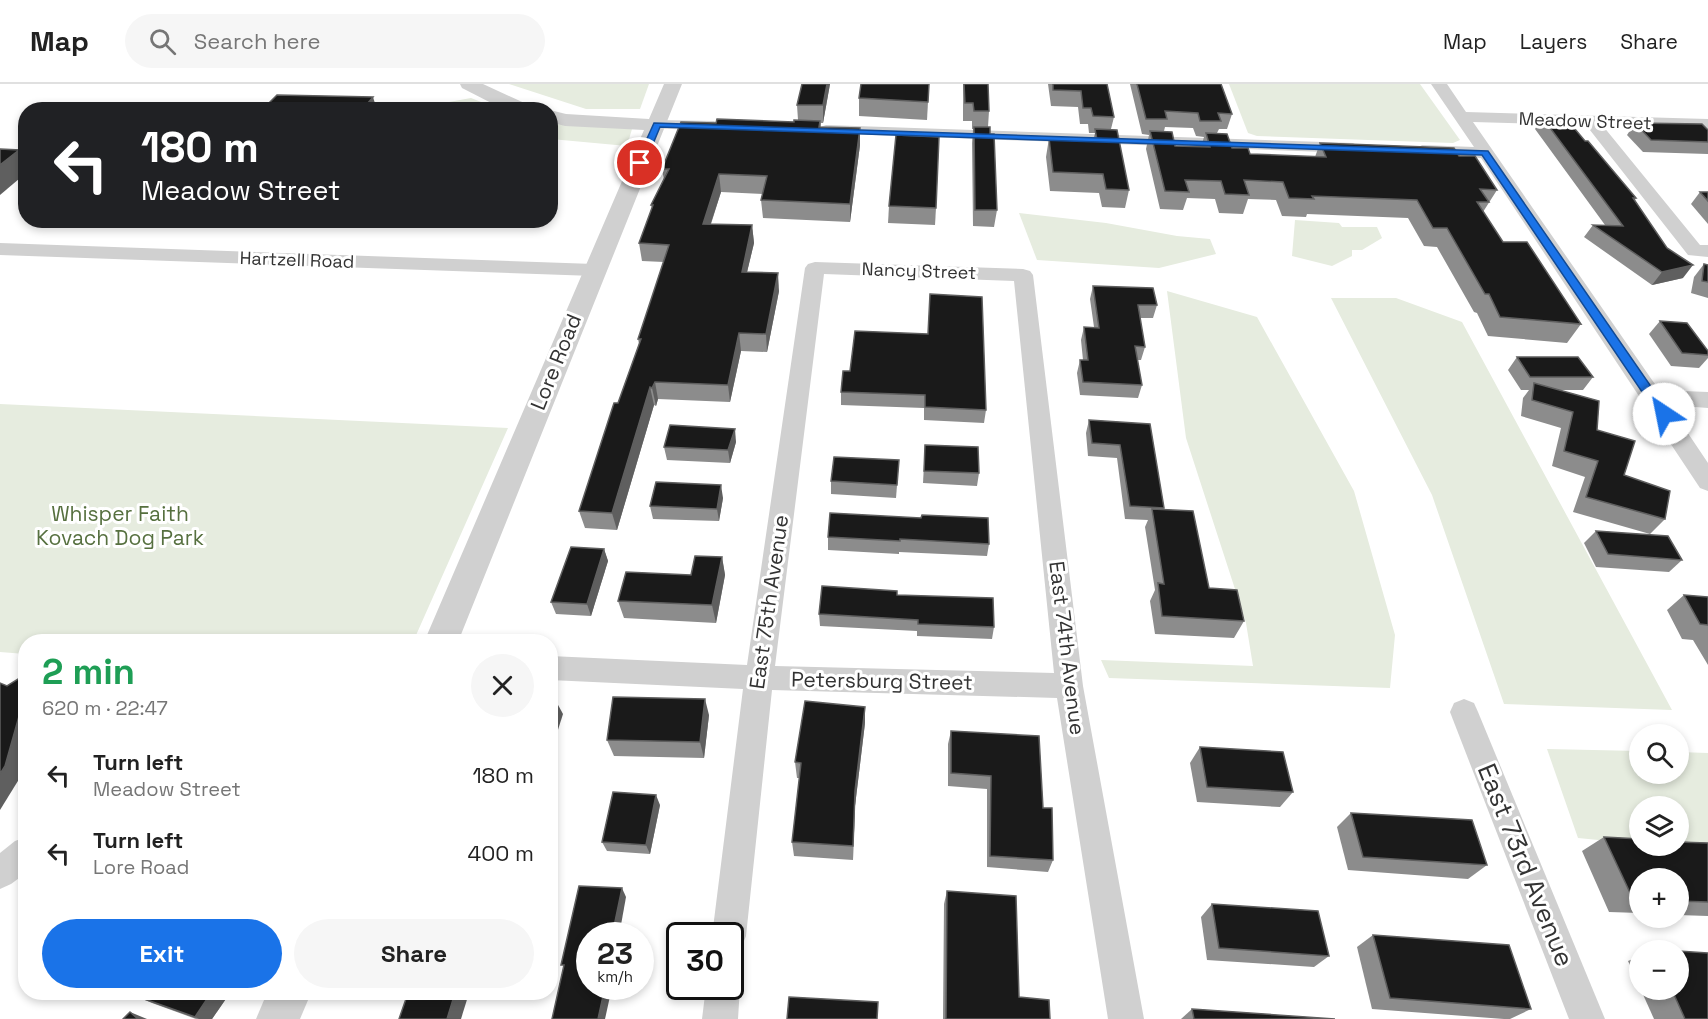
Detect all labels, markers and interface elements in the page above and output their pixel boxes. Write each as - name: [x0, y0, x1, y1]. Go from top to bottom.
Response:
- search box: [125, 14, 545, 68]
- text: Map: [30, 23, 89, 59]
- icon: search: [146, 25, 179, 58]
- text: Search here: [194, 27, 321, 55]
- text: Map: [1443, 28, 1487, 55]
- text: Layers: [1520, 28, 1587, 55]
- text: Share: [1620, 28, 1678, 55]
- street label: Meadow Street: [1518, 107, 1652, 134]
- text: 180 m: [141, 121, 259, 174]
- icon: left: [42, 126, 120, 204]
- pin: [614, 137, 665, 188]
- icon: arrive: [623, 146, 656, 179]
- text: Meadow Street: [141, 173, 340, 208]
- street label: Hartzell Road: [239, 246, 355, 273]
- street label: Nancy Street: [861, 257, 977, 284]
- street label: Lore Road: [524, 310, 587, 414]
- position arrow: [1632, 382, 1696, 446]
- park label: Whisper Faith Kovach Dog Park: [36, 500, 204, 551]
- street label: East 75th Avenue: [743, 513, 794, 691]
- street label: East 74th Avenue: [1043, 559, 1092, 737]
- text: 2 min: [42, 649, 135, 695]
- button: close: [471, 654, 534, 717]
- street label: Petersburg Street: [791, 665, 973, 696]
- text: 620 m · 22:47: [42, 695, 168, 721]
- map controls: [1629, 724, 1689, 1000]
- button: search: [1629, 724, 1689, 784]
- text: Turn left: [93, 748, 183, 776]
- street label: East 73rd Avenue: [1470, 758, 1582, 972]
- icon: left: [42, 759, 75, 792]
- text: 180 m: [472, 761, 534, 789]
- text: Meadow Street: [93, 776, 241, 802]
- button: layers: [1629, 796, 1689, 856]
- text: Turn left: [93, 826, 183, 854]
- icon: left: [42, 837, 75, 870]
- text: 400 m: [467, 839, 534, 867]
- text: Lore Road: [93, 854, 189, 880]
- button: +: [1629, 868, 1689, 928]
- button: Exit: [42, 919, 282, 988]
- button: Share: [294, 919, 534, 988]
- speed limit sign: 30: [666, 922, 744, 1000]
- text: 23: [597, 934, 633, 973]
- button: −: [1629, 940, 1689, 1000]
- text: km/h: [597, 967, 633, 986]

